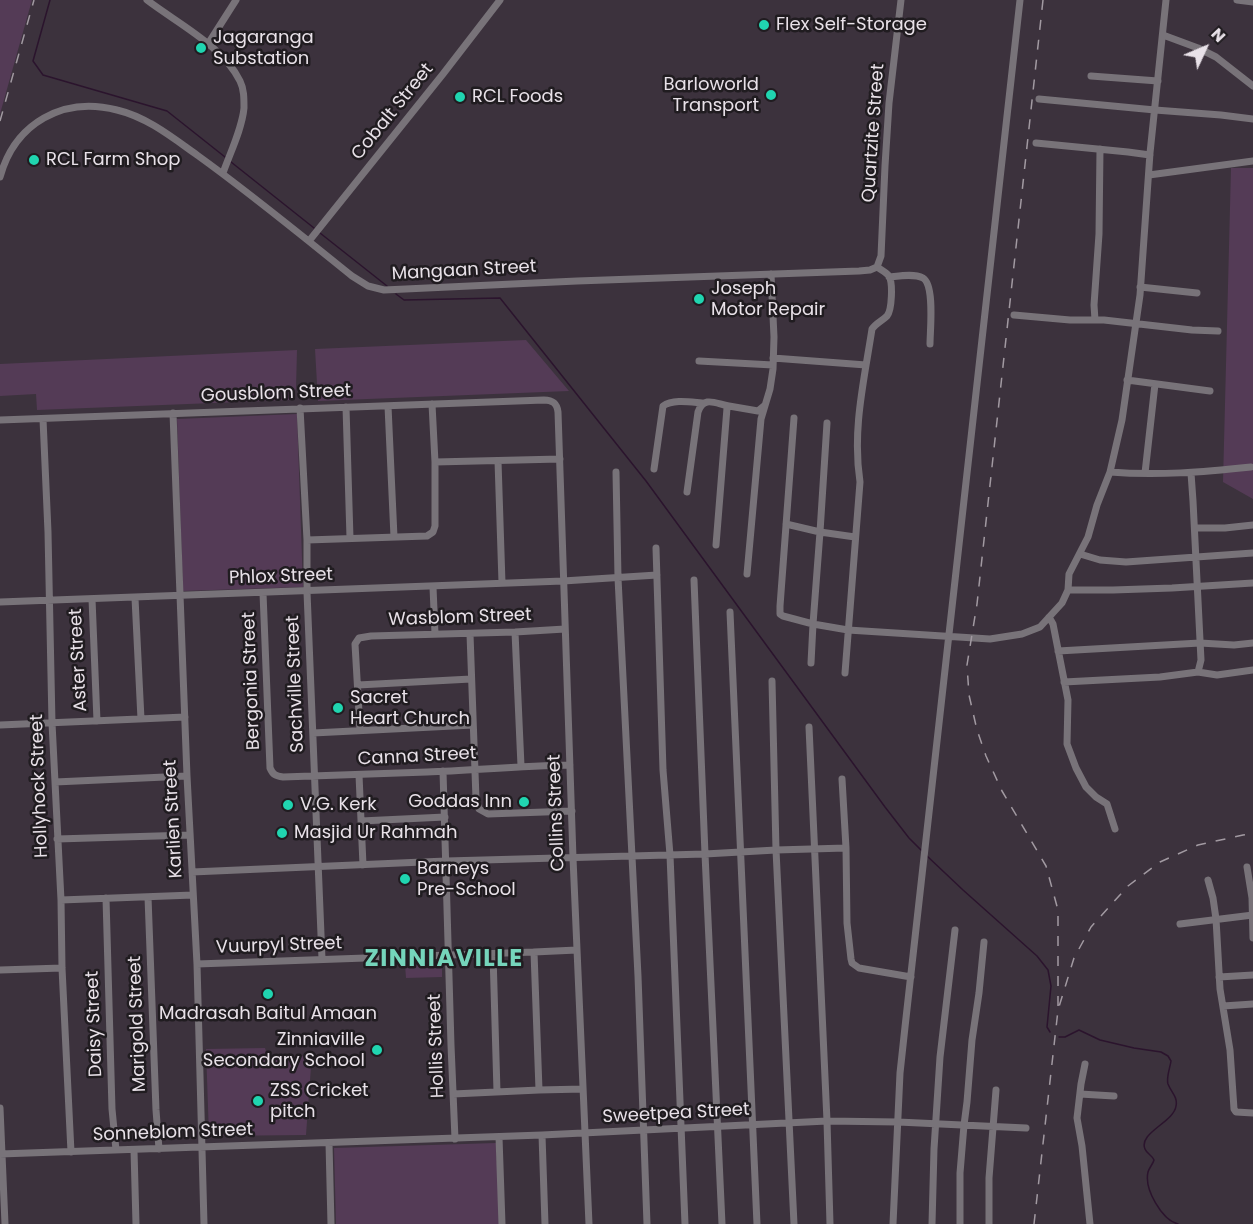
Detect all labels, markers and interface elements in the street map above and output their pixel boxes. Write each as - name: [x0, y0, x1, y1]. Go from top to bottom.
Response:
- place label: Flex Self-Storage: [776, 14, 927, 36]
- marker: Flex Self-Storage: [757, 18, 771, 32]
- north arrow: [1175, 18, 1235, 78]
- text: N: [1206, 23, 1231, 47]
- place label: Jagaranga Substation: [213, 27, 314, 70]
- marker: Jagaranga Substation: [194, 41, 208, 55]
- street label: Cobalt Street: [347, 59, 439, 165]
- street label: Quartzite Street: [858, 63, 890, 203]
- place label: Barloworld Transport: [664, 74, 759, 116]
- place label: RCL Foods: [472, 86, 563, 108]
- marker: Barloworld Transport: [764, 88, 778, 102]
- marker: RCL Foods: [453, 90, 467, 104]
- place label: RCL Farm Shop: [46, 149, 180, 171]
- marker: RCL Farm Shop: [27, 153, 41, 167]
- street label: Mangaan Street: [391, 256, 537, 286]
- place label: Joseph Motor Repair: [711, 278, 825, 320]
- marker: Joseph Motor Repair: [692, 292, 706, 306]
- street label: Gousblom Street: [200, 381, 352, 407]
- street label: Phlox Street: [229, 564, 333, 590]
- street label: Wasblom Street: [388, 605, 532, 631]
- street label: Aster Street: [66, 608, 92, 712]
- street label: Bergonia Street: [239, 612, 265, 750]
- street label: Sachville Street: [283, 615, 309, 753]
- place label: Sacret Heart Church: [350, 687, 470, 730]
- marker: Sacret Heart Church: [331, 701, 345, 715]
- street label: Hollyhock Street: [27, 714, 53, 858]
- street label: Canna Street: [357, 743, 477, 771]
- street label: Collins Street: [544, 754, 570, 872]
- street label: Karlien Street: [160, 759, 188, 879]
- place label: Goddas Inn: [408, 791, 512, 813]
- place label: V.G. Kerk: [300, 794, 376, 816]
- marker: Goddas Inn: [517, 795, 531, 809]
- marker: V.G. Kerk: [281, 798, 295, 812]
- place label: Masjid Ur Rahmah: [294, 822, 457, 844]
- marker: Masjid Ur Rahmah: [275, 826, 289, 840]
- place label: Barneys Pre-School: [417, 858, 516, 900]
- marker: Barneys Pre-School: [398, 872, 412, 886]
- street label: Vuurpyl Street: [216, 933, 342, 959]
- district label: ZINNIAVILLE: [364, 946, 524, 974]
- street label: Marigold Street: [125, 955, 151, 1093]
- street label: Daisy Street: [82, 970, 108, 1078]
- marker: Madrasah Baitul Amaan: [261, 987, 275, 1001]
- street label: Hollis Street: [424, 994, 450, 1098]
- place label: Madrasah Baitul Amaan: [159, 1003, 377, 1025]
- place label: Zinniaville Secondary School: [203, 1029, 365, 1072]
- marker: Zinniaville Secondary School: [370, 1043, 384, 1057]
- place label: ZSS Cricket pitch: [270, 1080, 369, 1122]
- marker: ZSS Cricket pitch: [251, 1094, 265, 1108]
- street label: Sweetpea Street: [602, 1099, 750, 1129]
- street label: Sonneblom Street: [92, 1119, 254, 1147]

